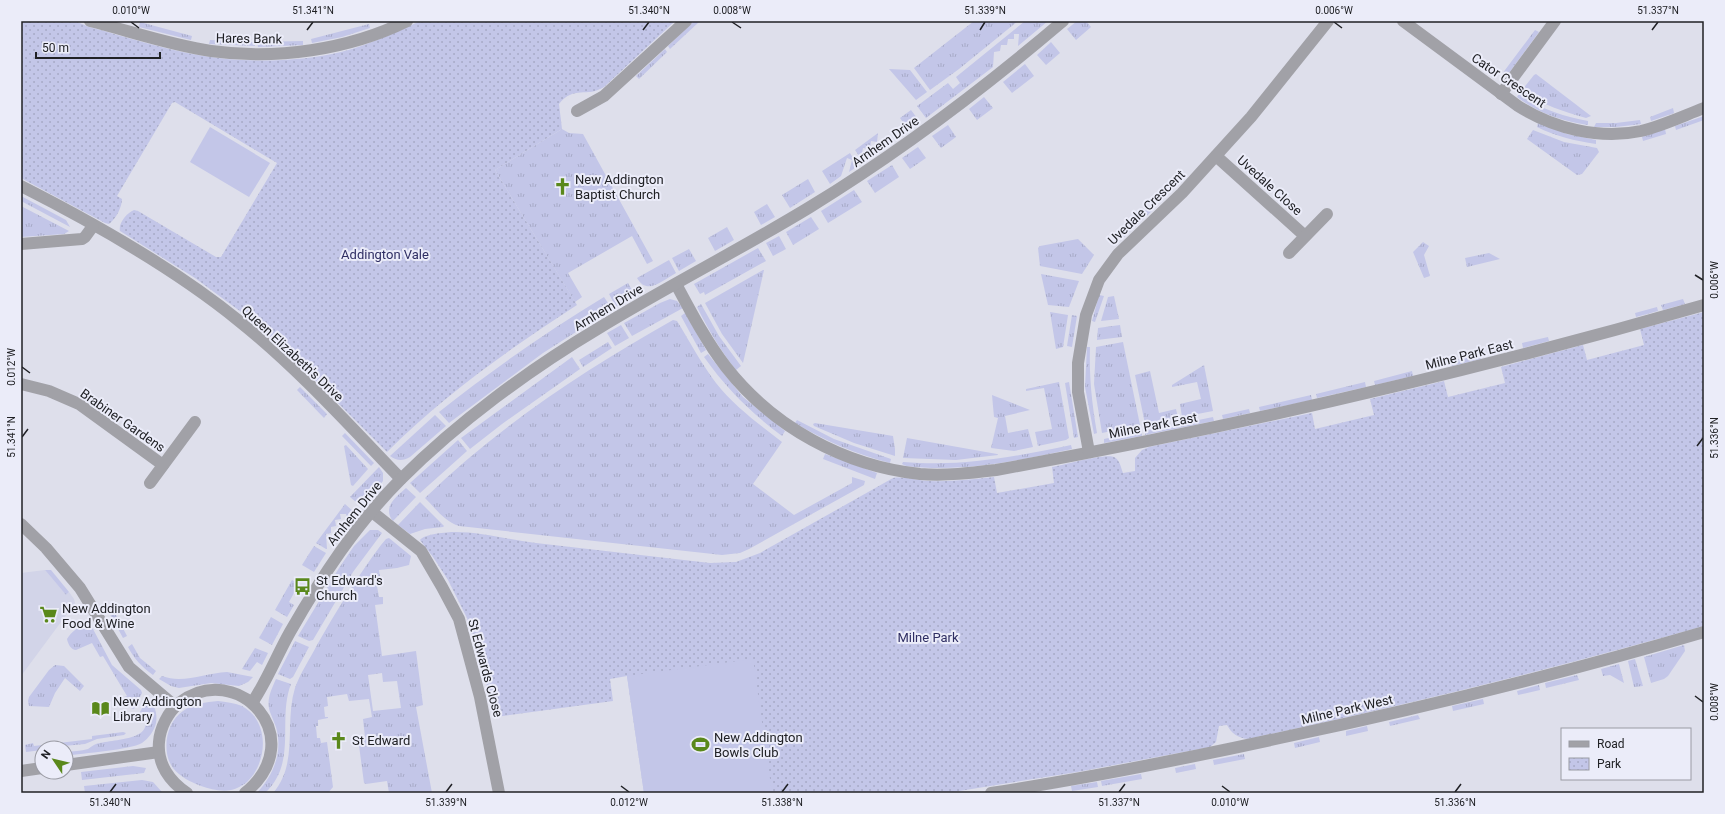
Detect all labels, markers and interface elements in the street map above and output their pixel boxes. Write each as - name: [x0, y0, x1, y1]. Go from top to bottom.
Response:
- text: 0.010°W: [112, 5, 150, 16]
- text: 51.341°N: [292, 5, 334, 16]
- text: 51.340°N: [628, 5, 670, 16]
- text: 0.008°W: [713, 5, 751, 16]
- text: 51.339°N: [964, 5, 1006, 16]
- text: 0.006°W: [1315, 5, 1353, 16]
- text: 51.337°N: [1637, 5, 1679, 16]
- street label: Hares Bank: [216, 30, 283, 47]
- scale bar: [36, 34, 160, 60]
- text: 50 m: [42, 41, 69, 55]
- street label: Cator Crescent: [1469, 50, 1549, 111]
- street label: Arnhem Drive: [849, 113, 922, 170]
- street label: Uvedale Close: [1234, 152, 1305, 218]
- street label: Uvedale Crescent: [1105, 167, 1188, 248]
- place label: New Addington Baptist Church: [575, 172, 664, 202]
- church icon: New Addington Baptist Church: [552, 176, 572, 196]
- park label: Addington Vale: [341, 247, 429, 262]
- text: 0.006°W: [1709, 261, 1720, 299]
- street label: Arnhem Drive: [571, 281, 646, 334]
- street label: Queen Elizabeth's Drive: [239, 302, 347, 404]
- street label: Milne Park East: [1424, 336, 1515, 373]
- text: 0.012°W: [6, 348, 17, 386]
- street label: Brabiner Gardens: [78, 386, 168, 455]
- street label: Milne Park East: [1108, 410, 1199, 441]
- text: 51.341°N: [6, 416, 17, 458]
- text: 51.336°N: [1709, 417, 1720, 459]
- street label: Arnhem Drive: [324, 478, 385, 548]
- place label: St Edward's Church: [316, 573, 383, 603]
- bus stop icon: St Edward's Church: [293, 577, 313, 597]
- place label: New Addington Food & Wine: [62, 601, 151, 631]
- supermarket icon: New Addington Food & Wine: [39, 605, 59, 625]
- street label: St Edwards Close: [465, 617, 506, 719]
- park label: Milne Park: [897, 630, 959, 645]
- text: 0.008°W: [1709, 683, 1720, 721]
- street label: Milne Park West: [1300, 692, 1394, 727]
- place label: New Addington Library: [113, 694, 202, 724]
- library icon: New Addington Library: [90, 698, 110, 718]
- legend: [1561, 728, 1691, 780]
- church icon: St Edward: [329, 730, 349, 750]
- place label: New Addington Bowls Club: [714, 730, 803, 760]
- place label: St Edward: [352, 733, 410, 748]
- sports icon: New Addington Bowls Club: [691, 734, 711, 754]
- text: Road: [1597, 737, 1625, 751]
- north arrow: [34, 740, 74, 780]
- text: N: [39, 747, 54, 761]
- text: Park: [1597, 757, 1622, 771]
- text: 51.340°N: [89, 797, 131, 808]
- text: 51.339°N: [425, 797, 467, 808]
- text: 0.012°W: [610, 797, 648, 808]
- text: 51.338°N: [761, 797, 803, 808]
- text: 51.337°N: [1098, 797, 1140, 808]
- text: 0.010°W: [1211, 797, 1249, 808]
- text: 51.336°N: [1434, 797, 1476, 808]

